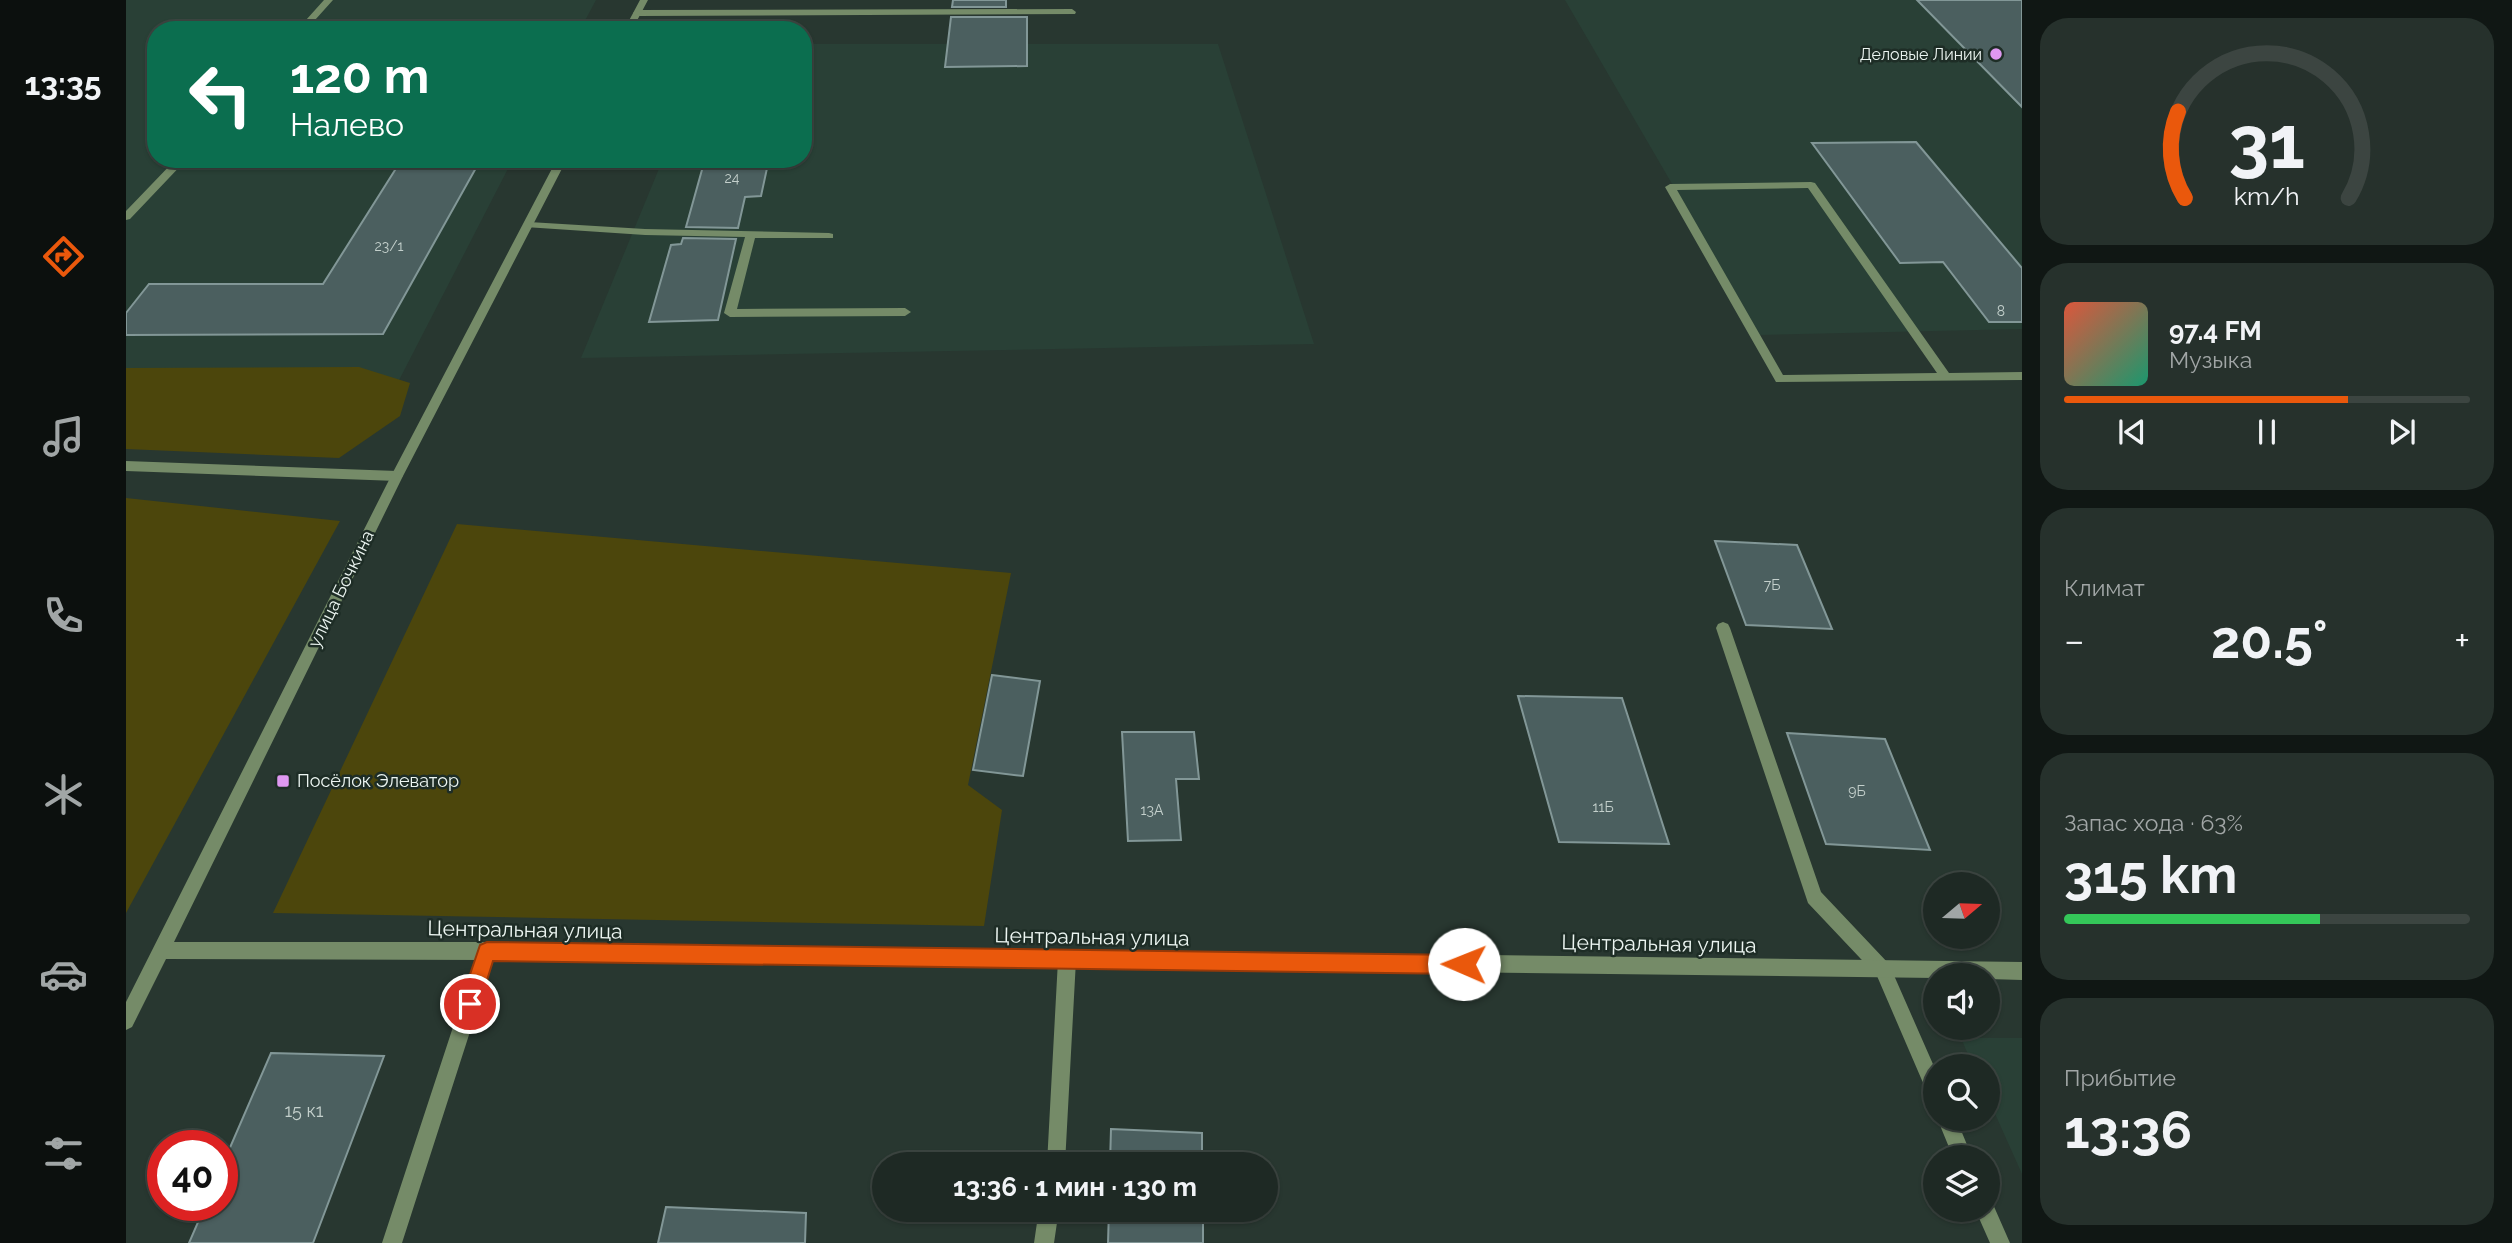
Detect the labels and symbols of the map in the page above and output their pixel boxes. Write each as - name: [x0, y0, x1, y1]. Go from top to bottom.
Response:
- place label: Деловые Линии: [1860, 45, 1982, 64]
- marker: Деловые Линии: [1988, 46, 2004, 62]
- house number: 24: [725, 170, 740, 186]
- house number: 23/1: [375, 238, 403, 254]
- house number: 8: [1997, 303, 2005, 319]
- street label: улица Бочкина: [303, 527, 378, 651]
- house number: 7Б: [1764, 577, 1780, 593]
- place label: Посёлок Элеватор: [297, 770, 459, 791]
- marker: Посёлок Элеватор: [275, 773, 291, 789]
- house number: 9Б: [1848, 783, 1866, 799]
- house number: 11Б: [1592, 799, 1614, 815]
- house number: 13А: [1141, 802, 1164, 818]
- north arrow: [1923, 872, 2000, 948]
- street label: Центральная улица: [427, 915, 623, 944]
- street label: Центральная улица: [994, 922, 1190, 951]
- position arrow: [1427, 927, 1501, 1001]
- street label: Центральная улица: [1561, 929, 1757, 958]
- pin: [440, 974, 500, 1034]
- house number: 15 к1: [284, 1100, 324, 1121]
- speed limit sign: 40: [147, 1130, 238, 1221]

